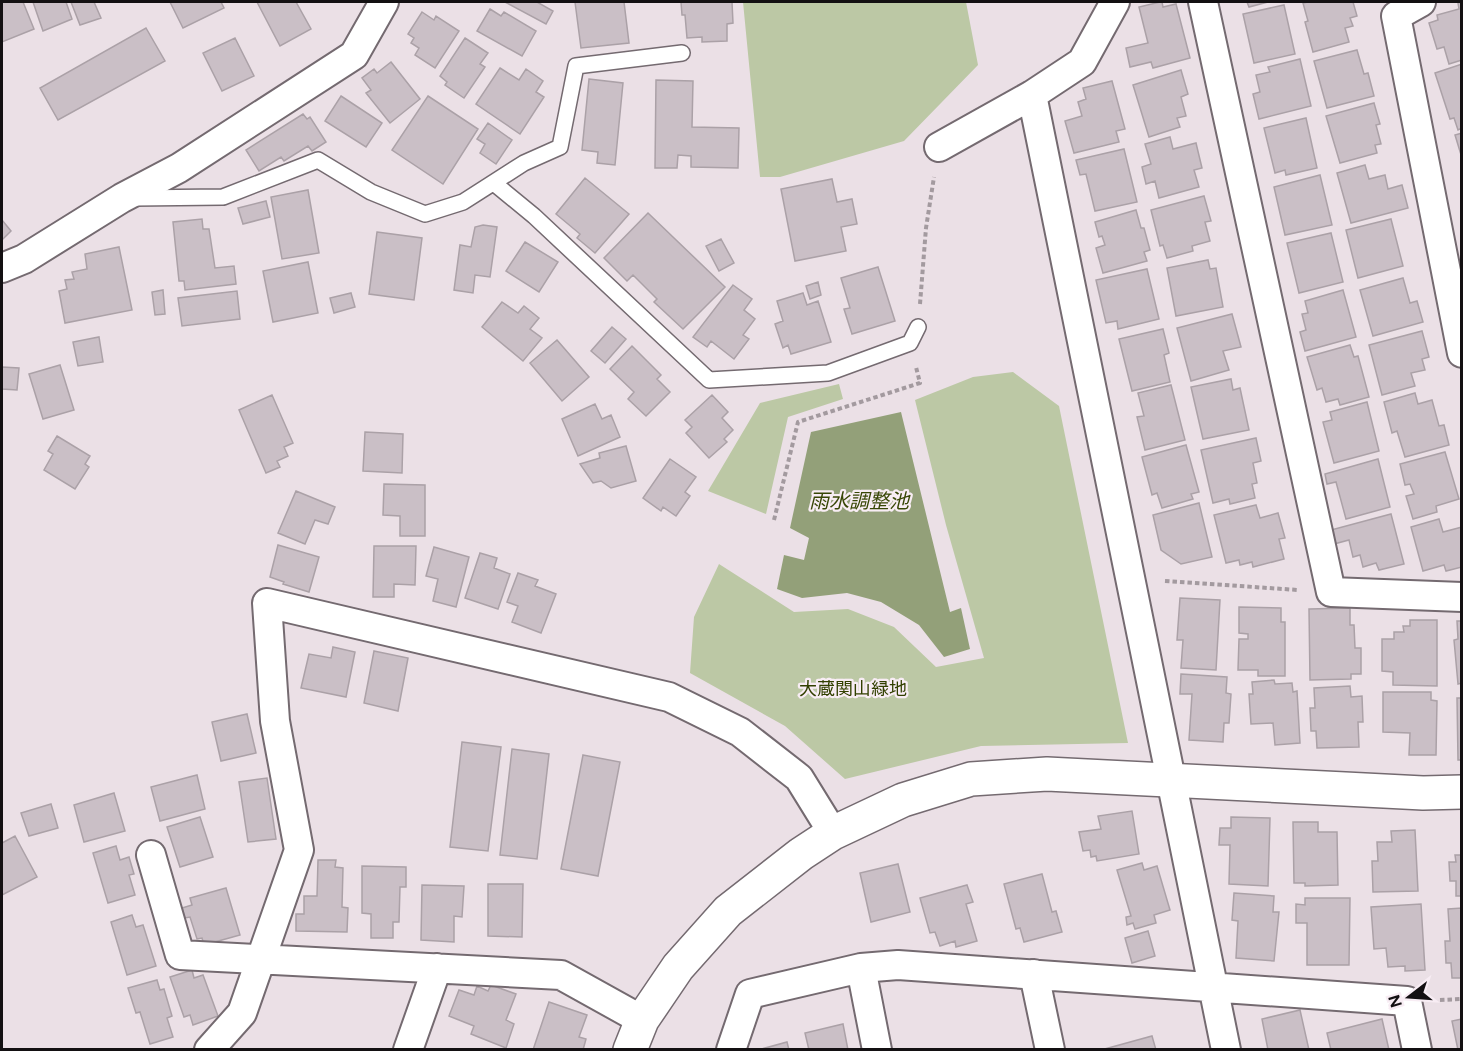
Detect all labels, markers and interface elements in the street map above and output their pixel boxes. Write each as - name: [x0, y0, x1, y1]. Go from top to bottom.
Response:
- water label: 雨水調整池: [809, 489, 911, 513]
- park label: 大蔵関山緑地: [799, 678, 907, 700]
- north arrow: [1379, 967, 1439, 1027]
- text: N: [1384, 993, 1406, 1010]

